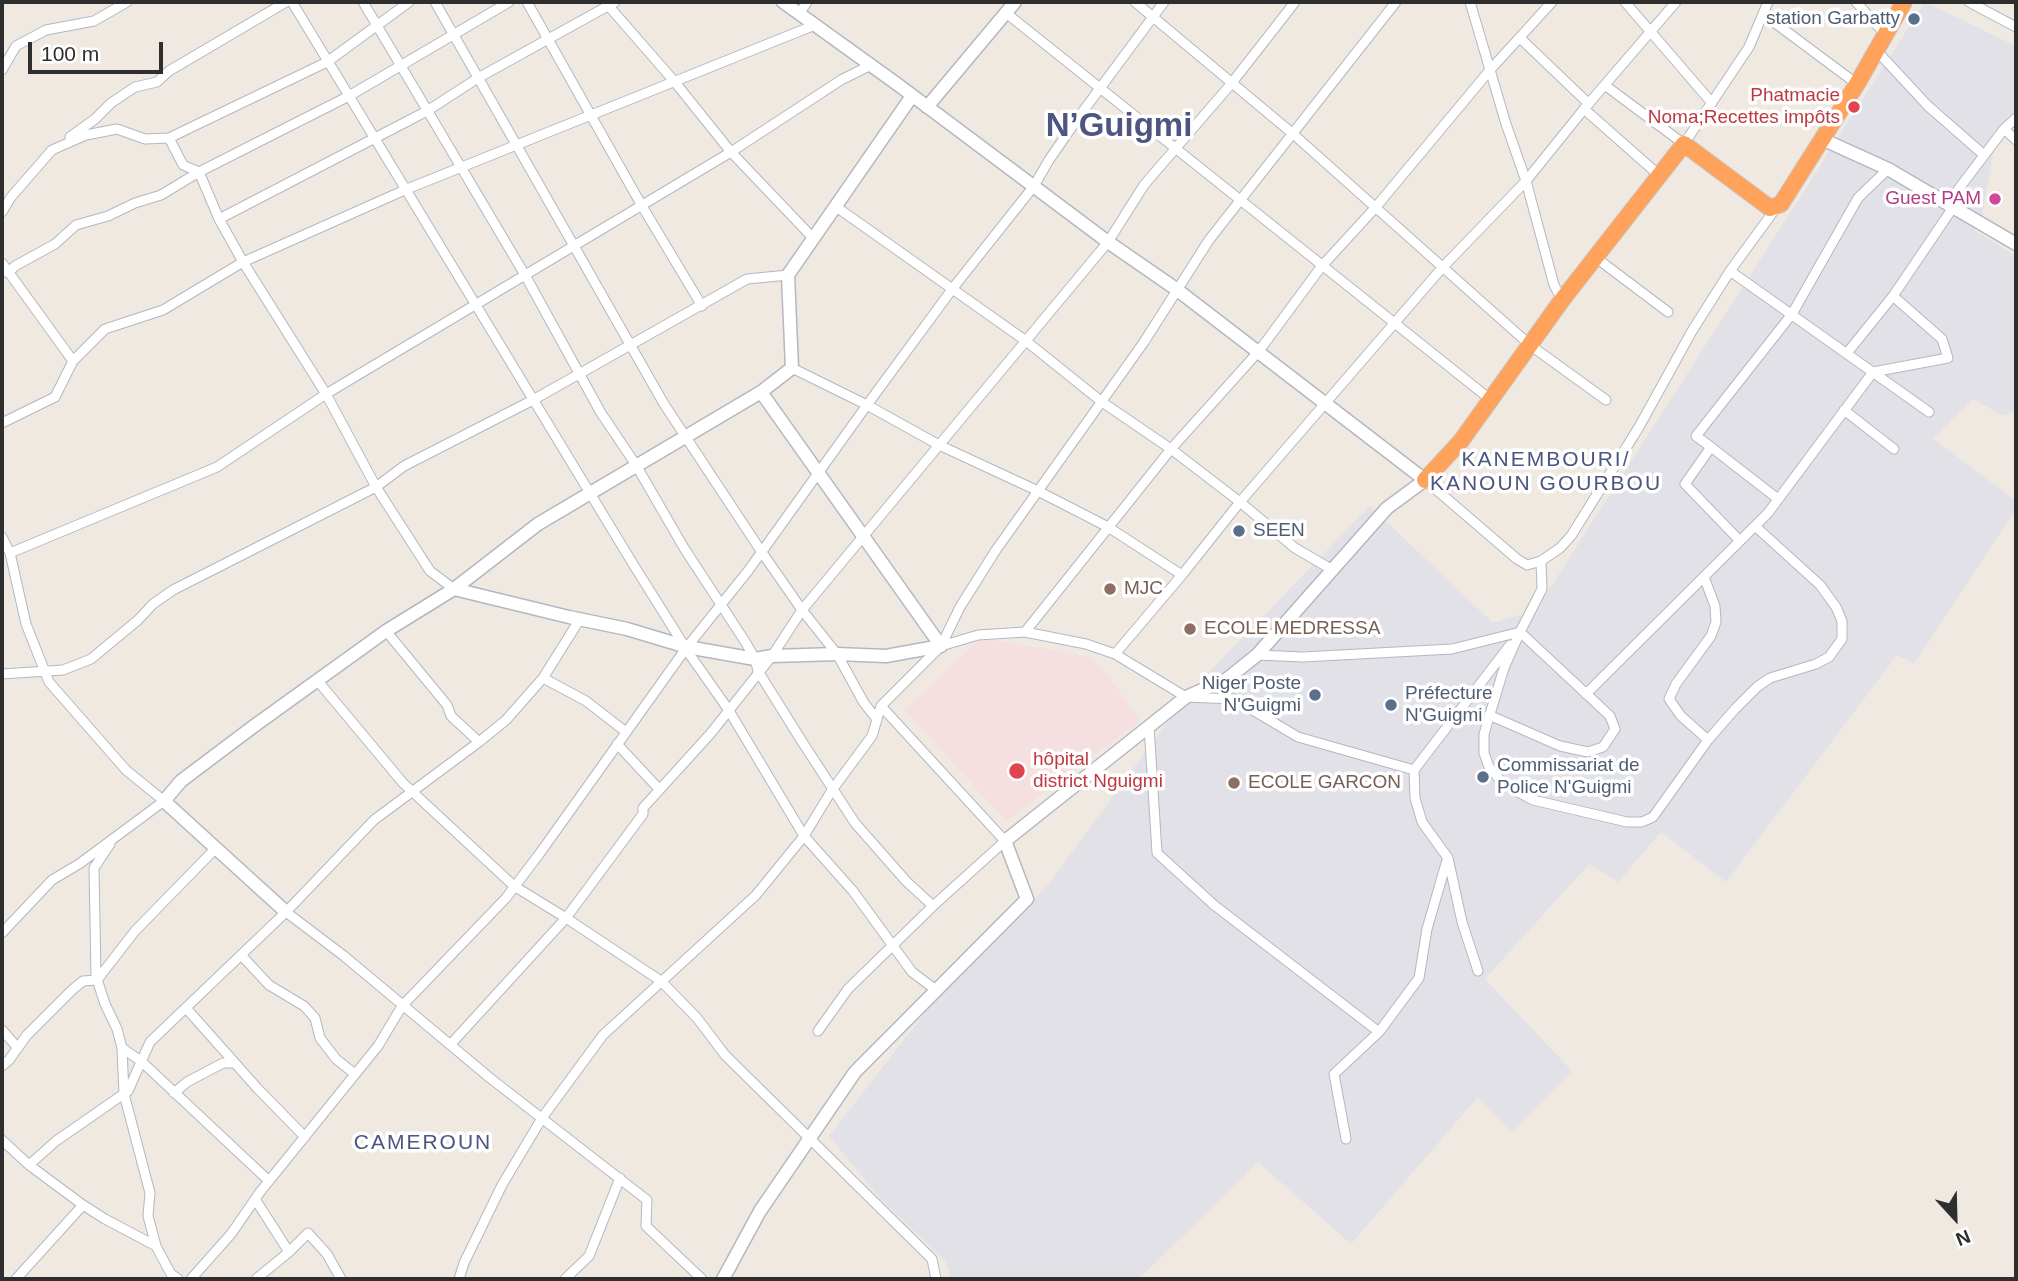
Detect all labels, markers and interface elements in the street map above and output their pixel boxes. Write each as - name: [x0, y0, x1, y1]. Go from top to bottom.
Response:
- place label: station Garbatty: [1766, 8, 1900, 30]
- marker: station Garbatty: [1906, 11, 1922, 27]
- scale bar: [32, 28, 166, 72]
- text: 100 m: [41, 42, 99, 65]
- place label: Phatmacie Noma;Recettes impôts: [1648, 85, 1840, 129]
- marker: Phatmacie Noma;Recettes impôts: [1846, 99, 1862, 115]
- district label: N’Guigmi: [1046, 107, 1192, 147]
- place label: Guest PAM: [1885, 188, 1981, 210]
- marker: Guest PAM: [1987, 191, 2003, 207]
- district label: KANEMBOURI/ KANOUN GOURBOU: [1432, 447, 1660, 497]
- place label: SEEN: [1253, 520, 1305, 542]
- marker: SEEN: [1231, 523, 1247, 539]
- place label: MJC: [1124, 578, 1163, 600]
- marker: MJC: [1102, 581, 1118, 597]
- place label: ECOLE MEDRESSA: [1204, 618, 1380, 640]
- marker: ECOLE MEDRESSA: [1182, 621, 1198, 637]
- place label: Niger Poste N'Guigmi: [1202, 673, 1301, 717]
- place label: Préfecture N'Guigmi: [1405, 683, 1493, 727]
- marker: Niger Poste N'Guigmi: [1307, 687, 1323, 703]
- marker: Préfecture N'Guigmi: [1383, 697, 1399, 713]
- place label: hôpital district Nguigmi: [1033, 749, 1163, 793]
- place label: Commissariat de Police N'Guigmi: [1497, 755, 1640, 799]
- marker: hôpital district Nguigmi: [1007, 761, 1027, 781]
- marker: Commissariat de Police N'Guigmi: [1475, 769, 1491, 785]
- place label: ECOLE GARCON: [1248, 772, 1401, 794]
- marker: ECOLE GARCON: [1226, 775, 1242, 791]
- district label: CAMEROUN: [355, 1130, 491, 1156]
- north arrow: [1920, 1183, 1990, 1253]
- text: N: [1953, 1226, 1973, 1250]

